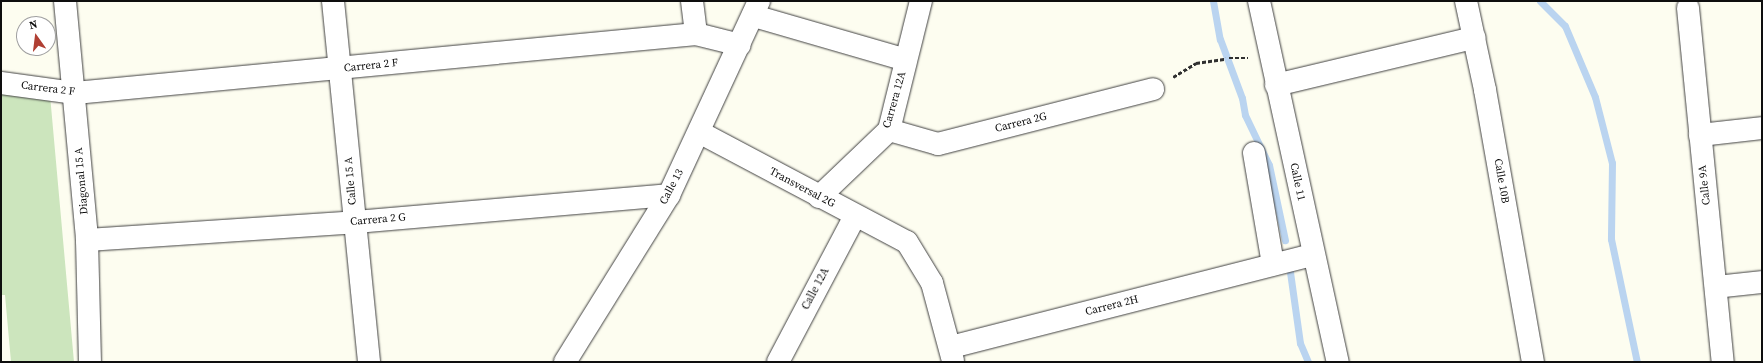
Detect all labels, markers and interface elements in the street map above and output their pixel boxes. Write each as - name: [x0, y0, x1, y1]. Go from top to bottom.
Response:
- north arrow: [16, 16, 56, 56]
- text: N: [28, 17, 39, 33]
- street label: Carrera 2 F: [343, 57, 399, 75]
- street label: Carrera 12A: [881, 70, 909, 130]
- street label: Carrera 2 F: [20, 79, 76, 99]
- street label: Carrera 2G: [994, 110, 1048, 136]
- street label: Diagonal 15 A: [72, 147, 92, 215]
- street label: Calle 15 A: [342, 156, 360, 206]
- street label: Calle 10B: [1491, 158, 1511, 204]
- street label: Calle 11: [1287, 162, 1307, 202]
- street label: Calle 9A: [1696, 164, 1714, 206]
- street label: Transversal 2G: [767, 165, 837, 211]
- street label: Calle 13: [657, 167, 687, 207]
- street label: Carrera 2 G: [350, 211, 406, 229]
- street label: Calle 12A: [799, 266, 833, 312]
- street label: Carrera 2H: [1084, 293, 1140, 319]

